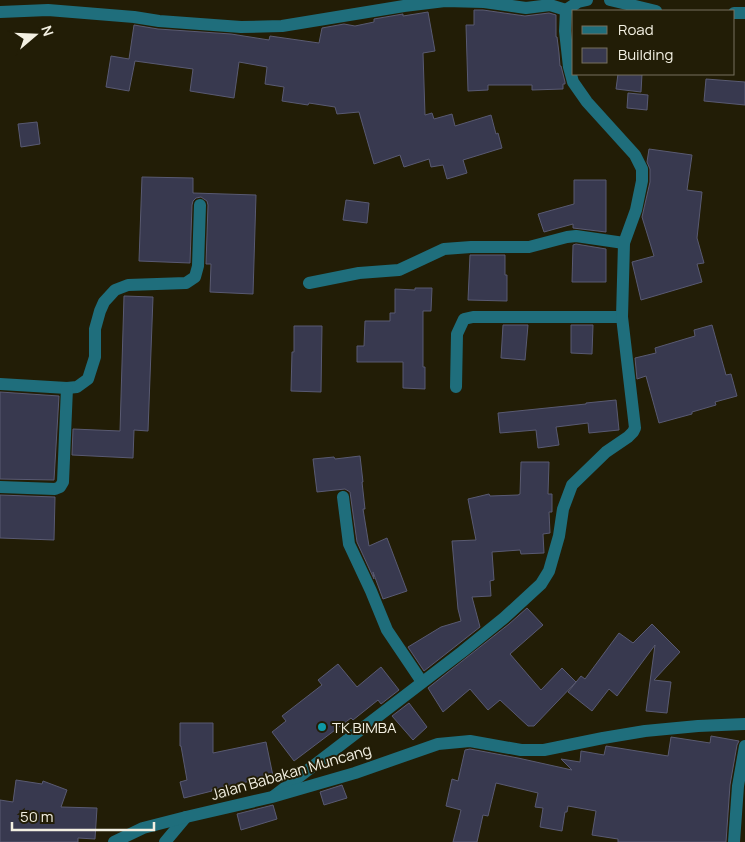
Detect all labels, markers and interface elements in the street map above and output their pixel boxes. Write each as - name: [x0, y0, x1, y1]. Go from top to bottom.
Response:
- north arrow: [10, 10, 60, 60]
- legend: [572, 10, 735, 75]
- text: Road: [618, 19, 654, 40]
- text: N: [37, 23, 58, 38]
- text: Building: [618, 44, 673, 65]
- place label: TK BIMBA: [332, 717, 397, 738]
- marker: TK BIMBA: [316, 721, 328, 733]
- street label: Jalan Babakan Muncang: [208, 739, 374, 805]
- scale bar: [12, 800, 155, 832]
- text: 50 m: [20, 806, 54, 827]

